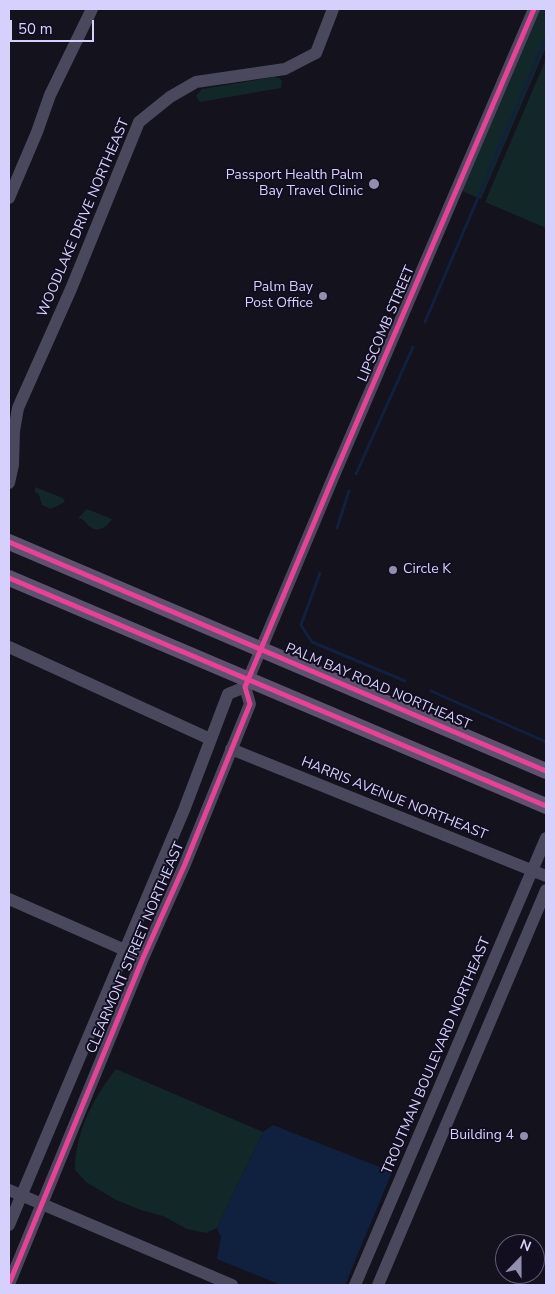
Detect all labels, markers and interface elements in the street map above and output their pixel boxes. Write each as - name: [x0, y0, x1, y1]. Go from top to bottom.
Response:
- scale bar: [12, 10, 96, 42]
- text: 50 m: [18, 19, 53, 39]
- street label: WOODLAKE DRIVE NORTHEAST: [34, 116, 134, 320]
- place label: Passport Health Palm Bay Travel Clinic: [226, 168, 363, 200]
- marker: Passport Health Palm Bay Travel Clinic: [367, 177, 381, 191]
- street label: LIPSCOMB STREET: [355, 264, 419, 384]
- place label: Palm Bay Post Office: [245, 280, 313, 312]
- marker: Palm Bay Post Office: [317, 290, 329, 302]
- place label: Circle K: [403, 562, 451, 578]
- marker: Circle K: [387, 564, 399, 576]
- street label: PALM BAY ROAD NORTHEAST: [283, 640, 473, 734]
- street label: HARRIS AVENUE NORTHEAST: [299, 754, 489, 844]
- street label: CLEARMONT STREET NORTHEAST: [84, 840, 188, 1056]
- street label: TROUTMAN BOULEVARD NORTHEAST: [379, 935, 495, 1177]
- place label: Building 4: [450, 1128, 514, 1144]
- marker: Building 4: [518, 1130, 530, 1142]
- north arrow: [495, 1234, 545, 1284]
- text: N: [517, 1235, 534, 1256]

